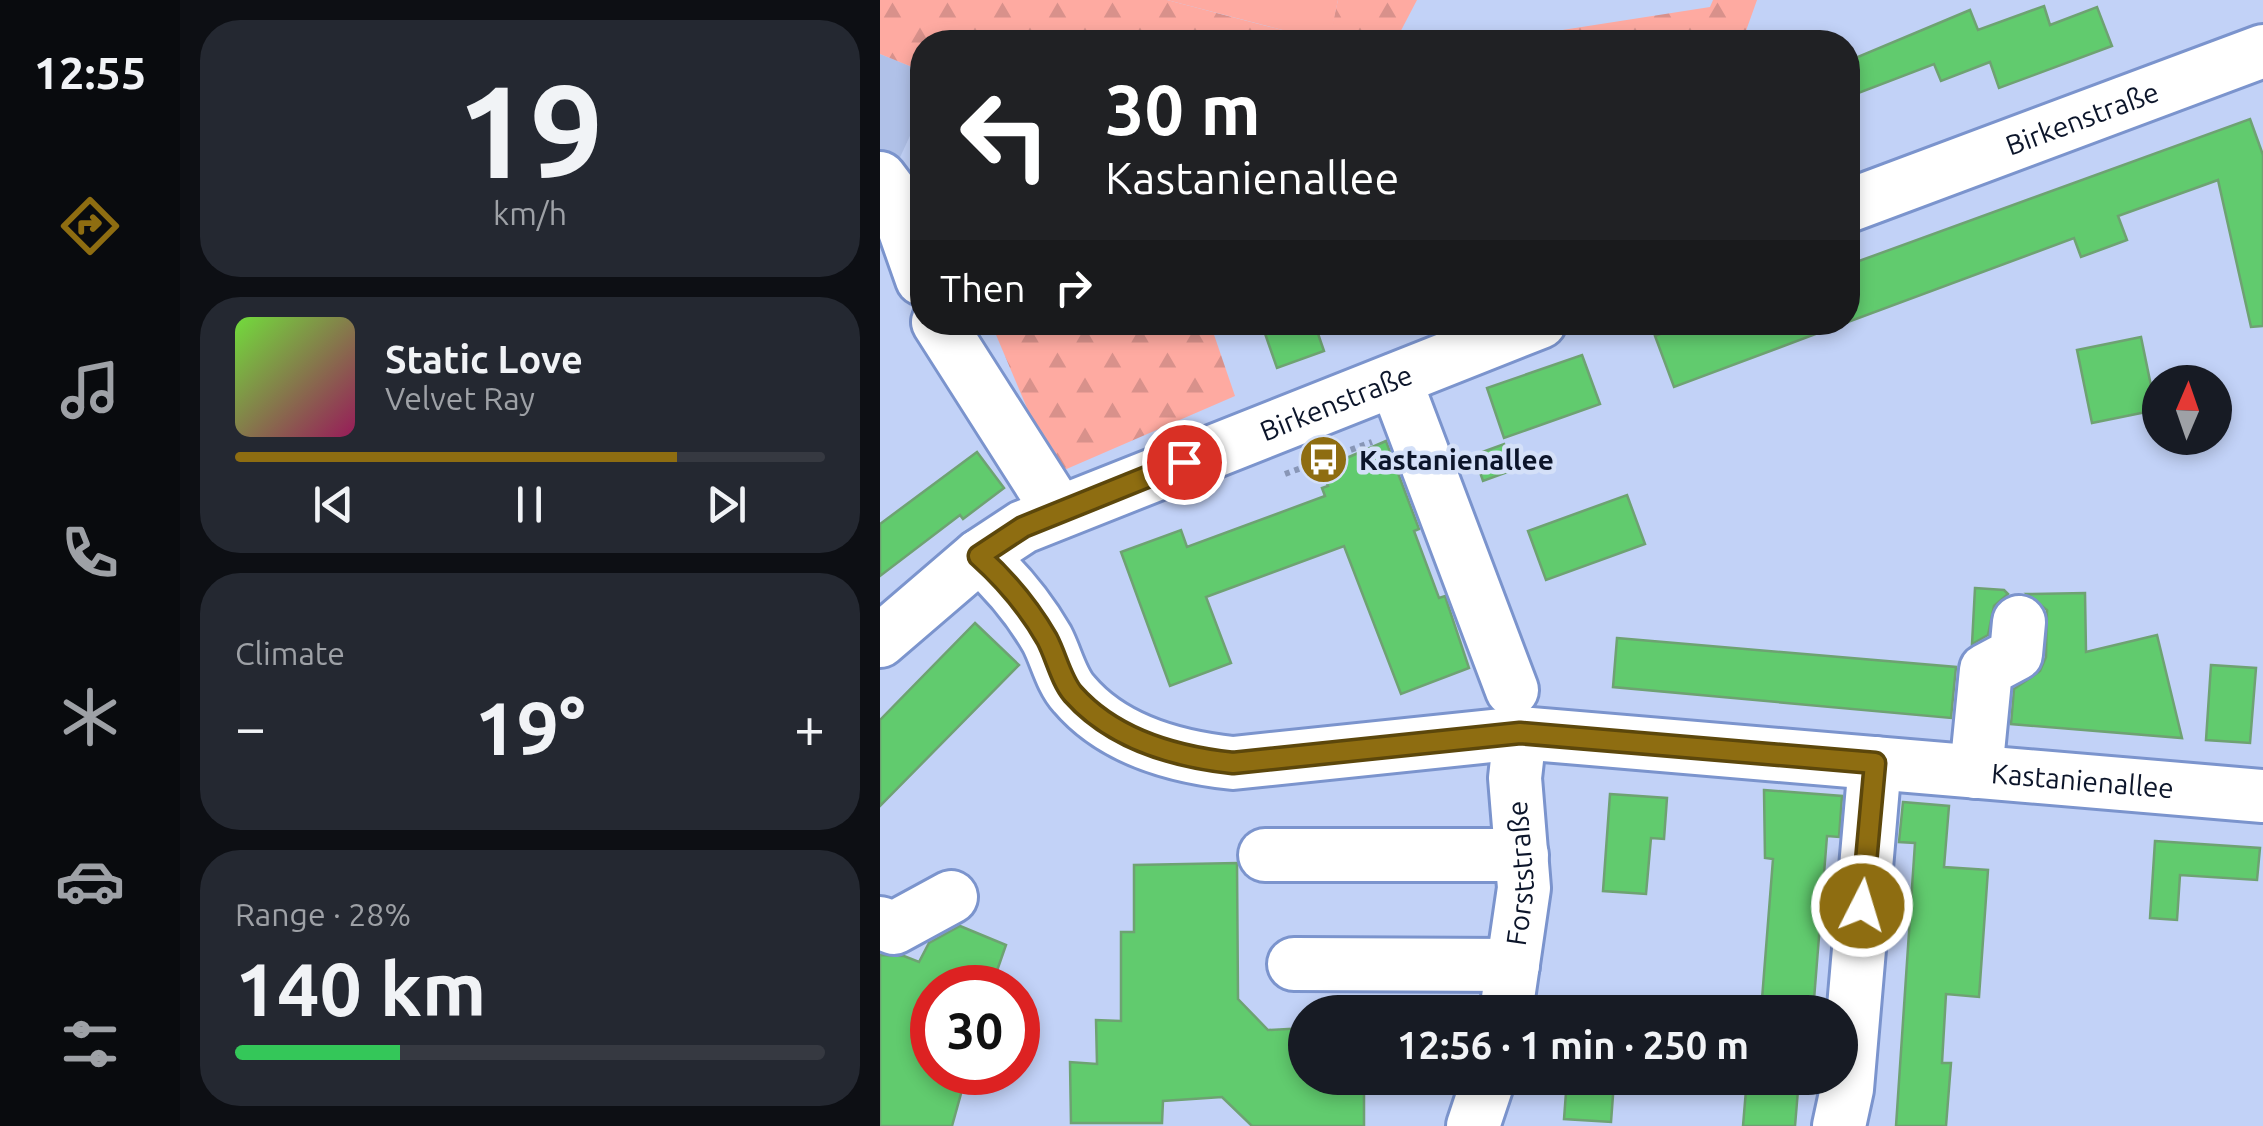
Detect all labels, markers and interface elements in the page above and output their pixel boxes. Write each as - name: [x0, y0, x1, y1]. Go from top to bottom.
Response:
- text: 12:55: [34, 47, 146, 98]
- text: 19: [457, 57, 603, 203]
- icon: left: [940, 70, 1070, 200]
- text: 30 m: [1105, 70, 1261, 148]
- street label: Birkenstraße: [2001, 75, 2163, 161]
- text: Kastanienallee: [1105, 152, 1399, 203]
- icon: directions: [55, 191, 125, 261]
- text: km/h: [493, 195, 567, 231]
- icon: right: [1046, 260, 1101, 315]
- text: Then: [940, 267, 1026, 309]
- text: Static Love: [385, 338, 583, 380]
- icon: music: [55, 355, 125, 425]
- street label: Birkenstraße: [1255, 358, 1416, 446]
- north arrow: [2142, 365, 2232, 455]
- map controls: [2142, 365, 2232, 455]
- text: Velvet Ray: [385, 380, 535, 416]
- pin: [1142, 420, 1227, 505]
- bus stop icon: Kastanienallee: [1298, 434, 1350, 486]
- icon: arrive: [1157, 435, 1212, 490]
- place label: Kastanienallee: [1359, 444, 1554, 475]
- icon: previous: [306, 477, 361, 532]
- icon: pause: [502, 477, 557, 532]
- icon: next: [699, 477, 754, 532]
- icon: phone: [55, 518, 125, 588]
- text: Climate: [235, 635, 345, 671]
- icon: climate: [55, 682, 125, 752]
- text: 19°: [474, 685, 586, 769]
- text: −: [235, 696, 266, 757]
- text: +: [794, 696, 825, 757]
- street label: Kastanienallee: [1990, 757, 2175, 803]
- street label: Forststraße: [1500, 800, 1539, 948]
- icon: car: [55, 846, 125, 916]
- position arrow: [1810, 854, 1914, 958]
- text: Range · 28%: [235, 896, 411, 932]
- text: 140 km: [235, 946, 486, 1030]
- speed limit sign: 30: [910, 965, 1040, 1095]
- icon: filters: [55, 1009, 125, 1079]
- text: 12:56 · 1 min · 250 m: [1397, 1024, 1749, 1066]

